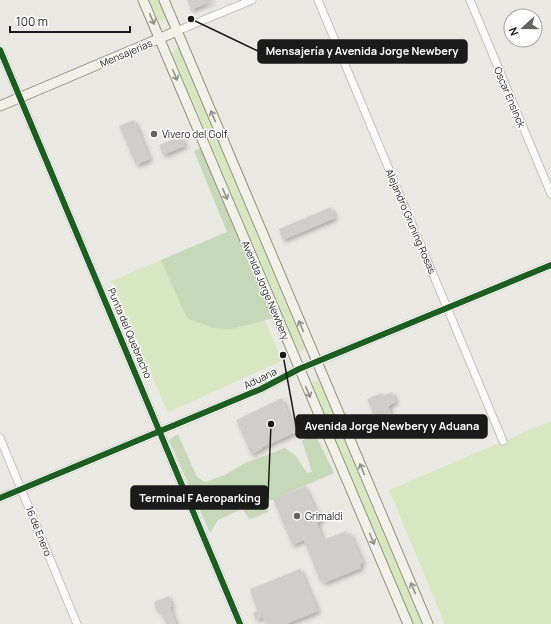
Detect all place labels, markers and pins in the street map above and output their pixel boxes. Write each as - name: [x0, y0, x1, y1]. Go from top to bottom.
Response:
- callout: Mensajería y Avenida Jorge Newbery: [258, 40, 467, 63]
- place label: Vivero del Golf: [162, 127, 228, 141]
- marker: Vivero del Golf: [149, 129, 159, 139]
- callout: Avenida Jorge Newbery y Aduana: [296, 415, 487, 438]
- callout: Terminal F Aeroparking: [131, 486, 268, 509]
- place label: Grimaldi: [305, 509, 343, 523]
- marker: Grimaldi: [292, 511, 302, 521]

